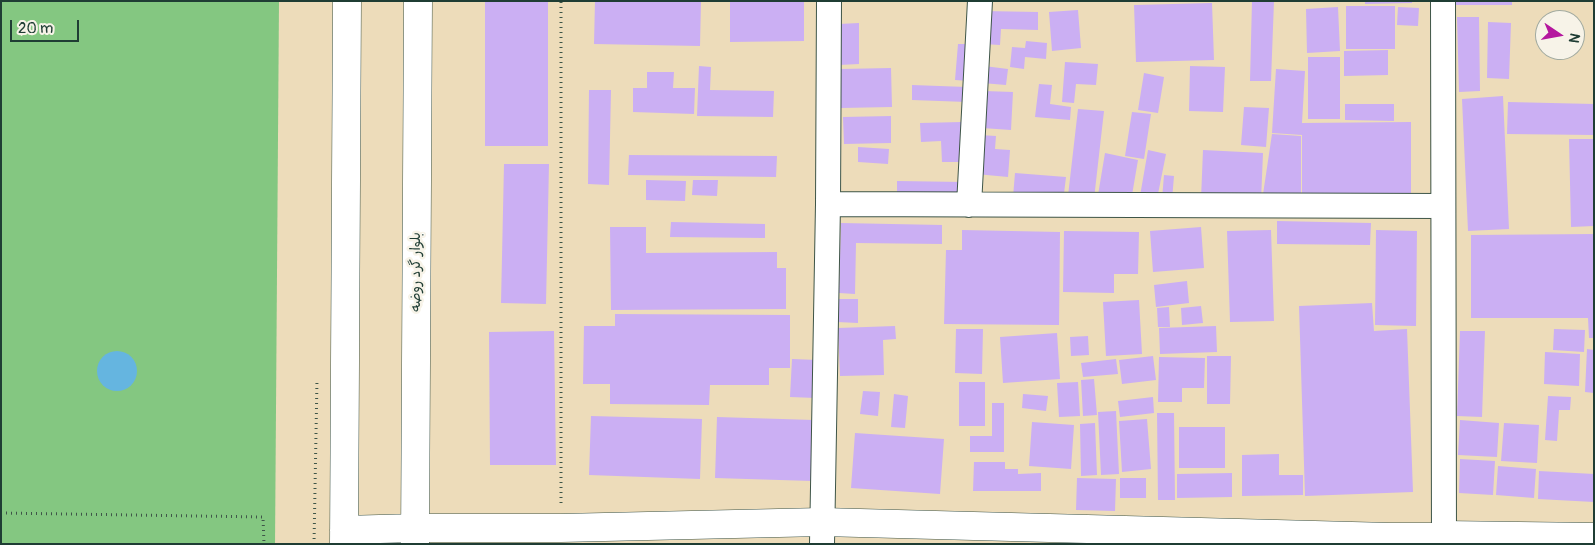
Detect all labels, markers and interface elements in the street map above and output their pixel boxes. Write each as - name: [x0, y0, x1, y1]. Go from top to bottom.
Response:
- scale bar: [12, 10, 81, 42]
- north arrow: [1535, 10, 1585, 60]
- text: 20 m: [18, 19, 53, 38]
- text: N: [1565, 32, 1583, 44]
- street label: بلوار گرد روضه: [408, 232, 424, 312]

